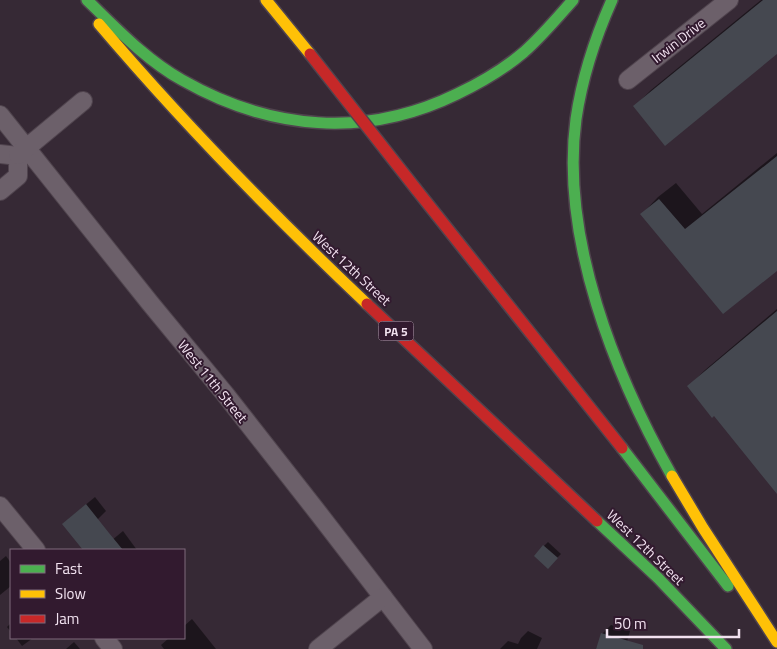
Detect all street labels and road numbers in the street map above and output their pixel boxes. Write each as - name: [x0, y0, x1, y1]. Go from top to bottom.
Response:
- street label: Irwin Drive: [647, 12, 709, 68]
- street label: West 12th Street: [308, 226, 396, 310]
- road number: PA 5: [378, 322, 414, 341]
- street label: West 11th Street: [173, 335, 253, 427]
- street label: West 12th Street: [602, 504, 690, 590]

